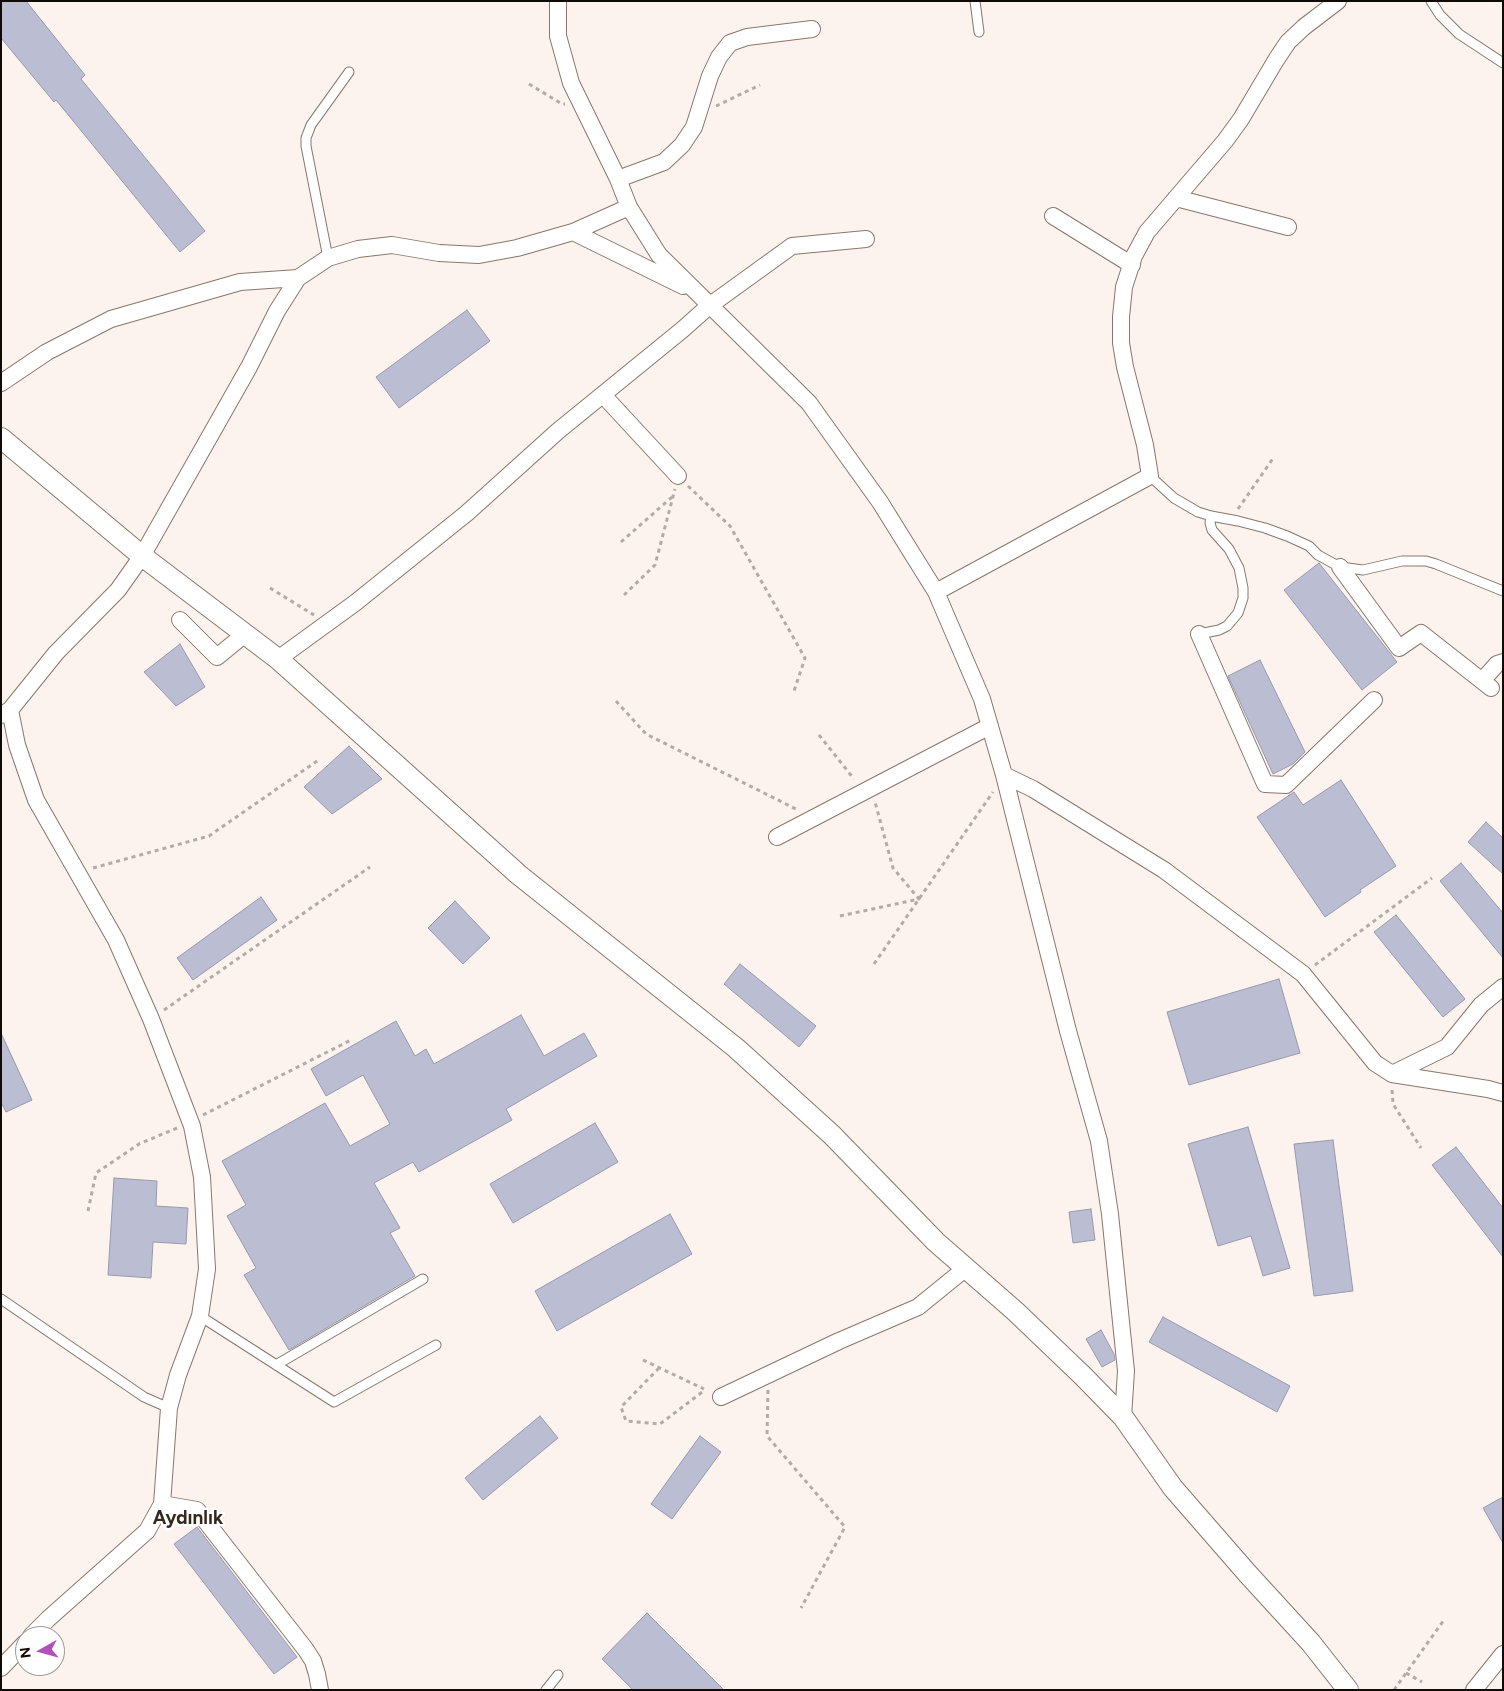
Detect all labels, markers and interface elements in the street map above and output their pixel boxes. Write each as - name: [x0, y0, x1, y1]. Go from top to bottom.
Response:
- district label: Aydınlık: [153, 1507, 223, 1529]
- north arrow: [15, 1626, 65, 1676]
- text: N: [17, 1646, 35, 1659]

